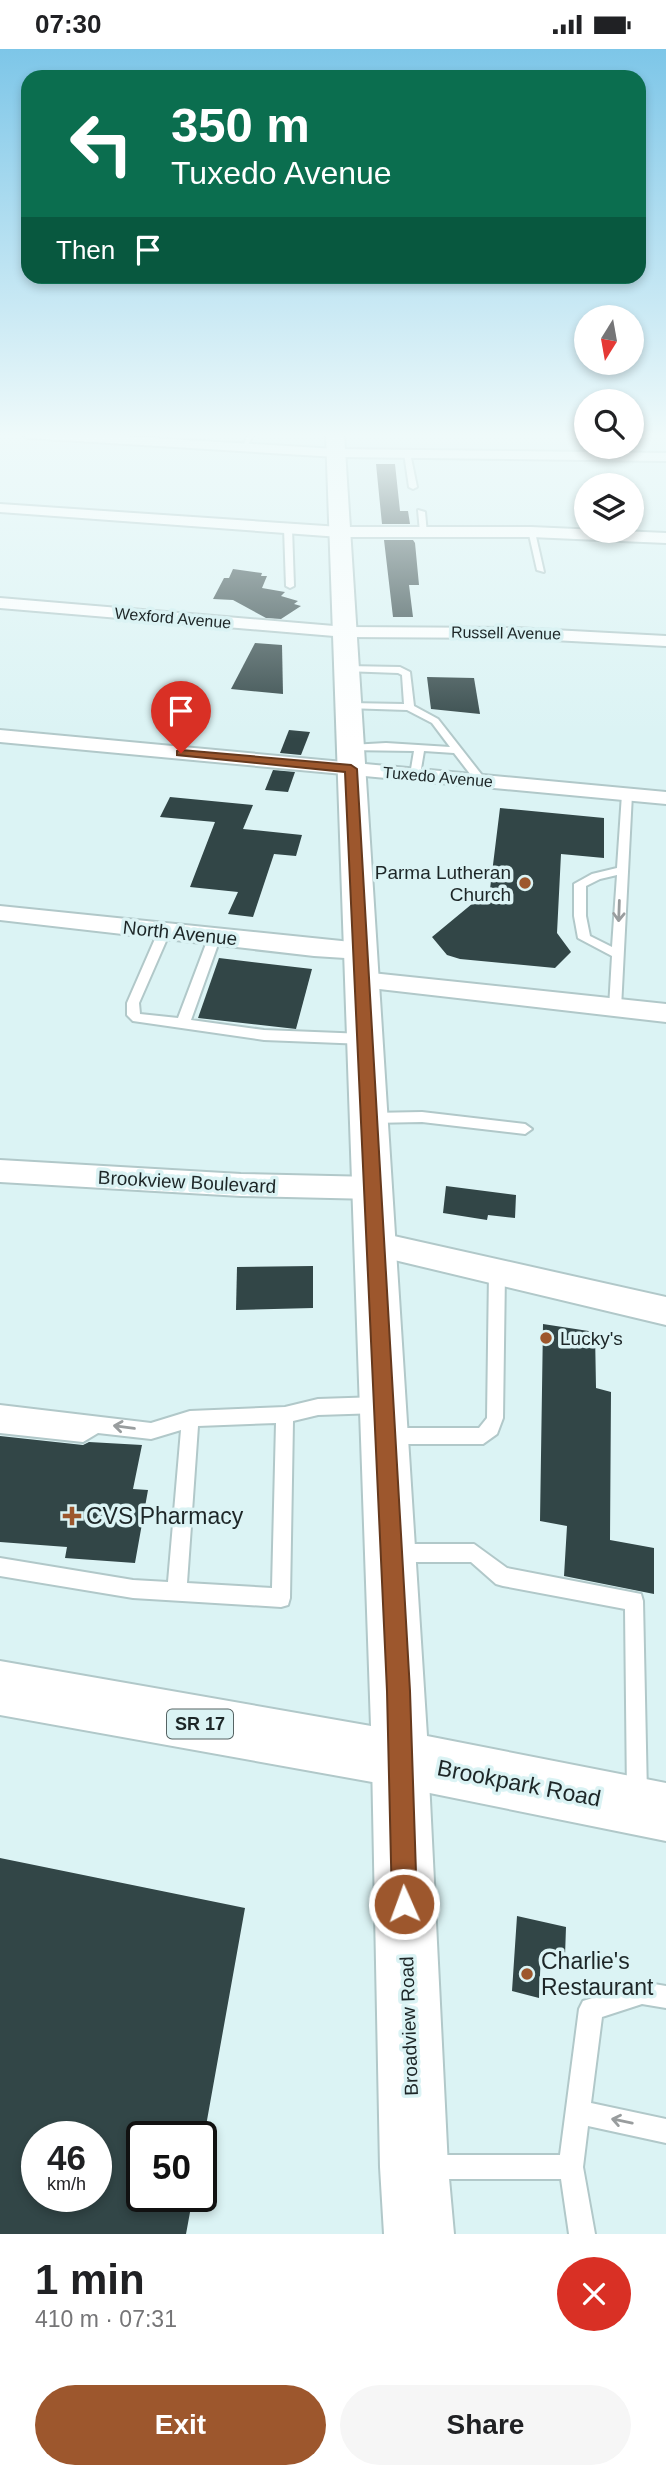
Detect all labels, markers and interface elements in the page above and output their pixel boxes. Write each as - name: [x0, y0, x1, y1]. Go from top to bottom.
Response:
- text: 07:30: [35, 9, 102, 39]
- icon: left: [56, 98, 147, 189]
- text: 350 m: [171, 98, 310, 152]
- text: Tuxedo Avenue: [171, 155, 392, 191]
- icon: arrive: [129, 231, 167, 269]
- text: Then: [56, 235, 115, 265]
- north arrow: [574, 305, 644, 375]
- map controls: [574, 305, 644, 543]
- button: search: [574, 389, 644, 459]
- button: layers: [574, 473, 644, 543]
- street label: Wexford Avenue: [114, 604, 232, 632]
- street label: Russell Avenue: [451, 624, 561, 642]
- pin: [151, 681, 211, 753]
- icon: arrive: [162, 692, 200, 730]
- street label: Tuxedo Avenue: [382, 764, 494, 790]
- place label: Parma Lutheran Church: [375, 862, 511, 905]
- marker: Parma Lutheran Church: [517, 875, 533, 891]
- one-way arrow: [612, 900, 626, 923]
- street label: North Avenue: [122, 917, 238, 949]
- street label: Brookview Boulevard: [97, 1167, 277, 1197]
- place label: Lucky's: [560, 1328, 623, 1349]
- marker: Lucky's: [538, 1330, 554, 1346]
- one-way arrow: [113, 1420, 136, 1433]
- place label: CVS Pharmacy: [86, 1503, 244, 1529]
- marker: CVS Pharmacy: [64, 1508, 80, 1524]
- road number: SR 17: [167, 1709, 233, 1739]
- street label: Brookpark Road: [435, 1754, 603, 1812]
- position arrow: [367, 1867, 441, 1941]
- place label: Charlie's Restaurant: [541, 1948, 654, 2000]
- street label: Broadview Road: [396, 1956, 422, 2096]
- marker: Charlie's Restaurant: [519, 1966, 535, 1982]
- one-way arrow: [611, 2114, 634, 2128]
- speed limit sign: 50: [126, 2121, 217, 2212]
- text: 46: [47, 2138, 86, 2177]
- text: km/h: [47, 2174, 86, 2194]
- text: 1 min: [35, 2256, 145, 2303]
- button: close: [557, 2257, 631, 2331]
- text: 410 m · 07:31: [35, 2306, 177, 2332]
- button: Exit: [35, 2385, 326, 2465]
- button: Share: [340, 2385, 631, 2465]

